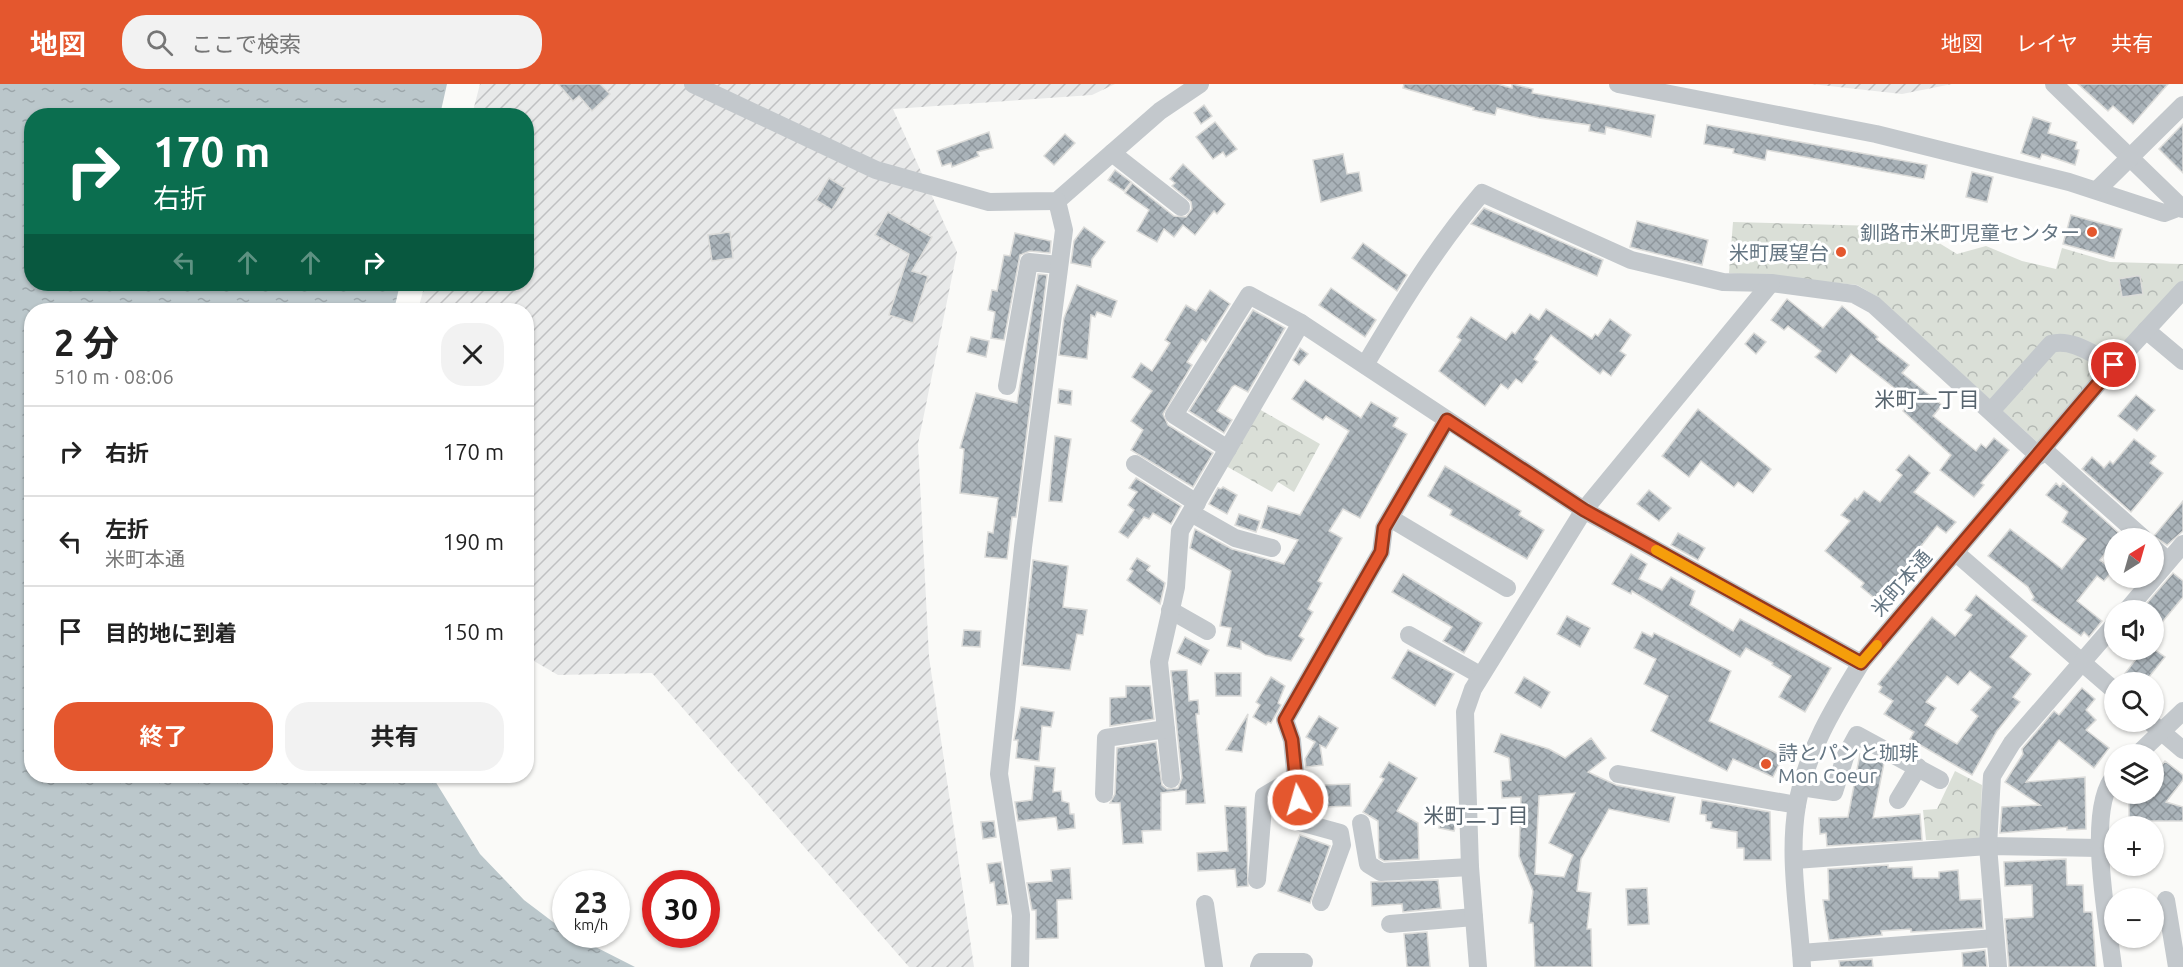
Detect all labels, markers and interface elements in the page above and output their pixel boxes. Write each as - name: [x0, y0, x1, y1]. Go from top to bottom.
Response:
- search box: [122, 15, 542, 69]
- icon: search: [143, 26, 176, 59]
- text: 地図: [30, 28, 86, 59]
- text: ここで検索: [191, 31, 301, 56]
- text: 地図: [1941, 31, 1983, 55]
- text: レイヤ: [2016, 31, 2078, 55]
- text: 共有: [2111, 31, 2153, 55]
- text: 170 m: [153, 128, 270, 175]
- icon: right: [54, 132, 132, 210]
- text: 右折: [153, 183, 207, 213]
- place label: 釧路市米町児童センター: [1860, 221, 2080, 244]
- marker: 釧路市米町児童センター: [2085, 225, 2099, 239]
- place label: 米町展望台: [1729, 241, 1829, 264]
- marker: 米町展望台: [1834, 245, 1848, 259]
- icon: left: [168, 246, 201, 279]
- icon: ahead: [231, 246, 264, 279]
- icon: ahead: [294, 246, 327, 279]
- icon: right: [357, 246, 390, 279]
- text: 2 分: [54, 322, 119, 363]
- button: close: [441, 323, 504, 386]
- pin: [2088, 339, 2139, 390]
- icon: arrive: [2097, 348, 2130, 381]
- text: 510 m · 08:06: [54, 365, 174, 388]
- district label: 米町一丁目: [1875, 387, 1980, 411]
- icon: right: [54, 435, 87, 468]
- text: 170 m: [443, 439, 504, 464]
- text: 右折: [105, 440, 149, 465]
- text: 左折: [105, 516, 149, 541]
- icon: left: [54, 525, 87, 558]
- north arrow: [2104, 528, 2164, 588]
- map controls: [2104, 528, 2164, 948]
- text: 190 m: [443, 529, 504, 554]
- street label: 米町本通: [1866, 545, 1936, 621]
- text: 米町本通: [105, 547, 185, 570]
- button: sound: [2104, 600, 2164, 660]
- icon: arrive: [54, 615, 87, 648]
- text: 150 m: [443, 619, 504, 644]
- text: 目的地に到着: [105, 620, 237, 645]
- button: search: [2104, 672, 2164, 732]
- button: 終了: [54, 702, 273, 771]
- button: 共有: [285, 702, 504, 771]
- place label: 詩とパンと珈琲 Mon Coeur: [1778, 741, 1919, 787]
- button: layers: [2104, 744, 2164, 804]
- marker: 詩とパンと珈琲 Mon Coeur: [1759, 757, 1773, 771]
- position arrow: [1266, 768, 1330, 832]
- district label: 米町二丁目: [1424, 803, 1529, 827]
- button: +: [2104, 816, 2164, 876]
- speed limit sign: 30: [642, 870, 720, 948]
- text: 23: [574, 885, 608, 919]
- button: −: [2104, 888, 2164, 948]
- text: km/h: [574, 916, 608, 933]

